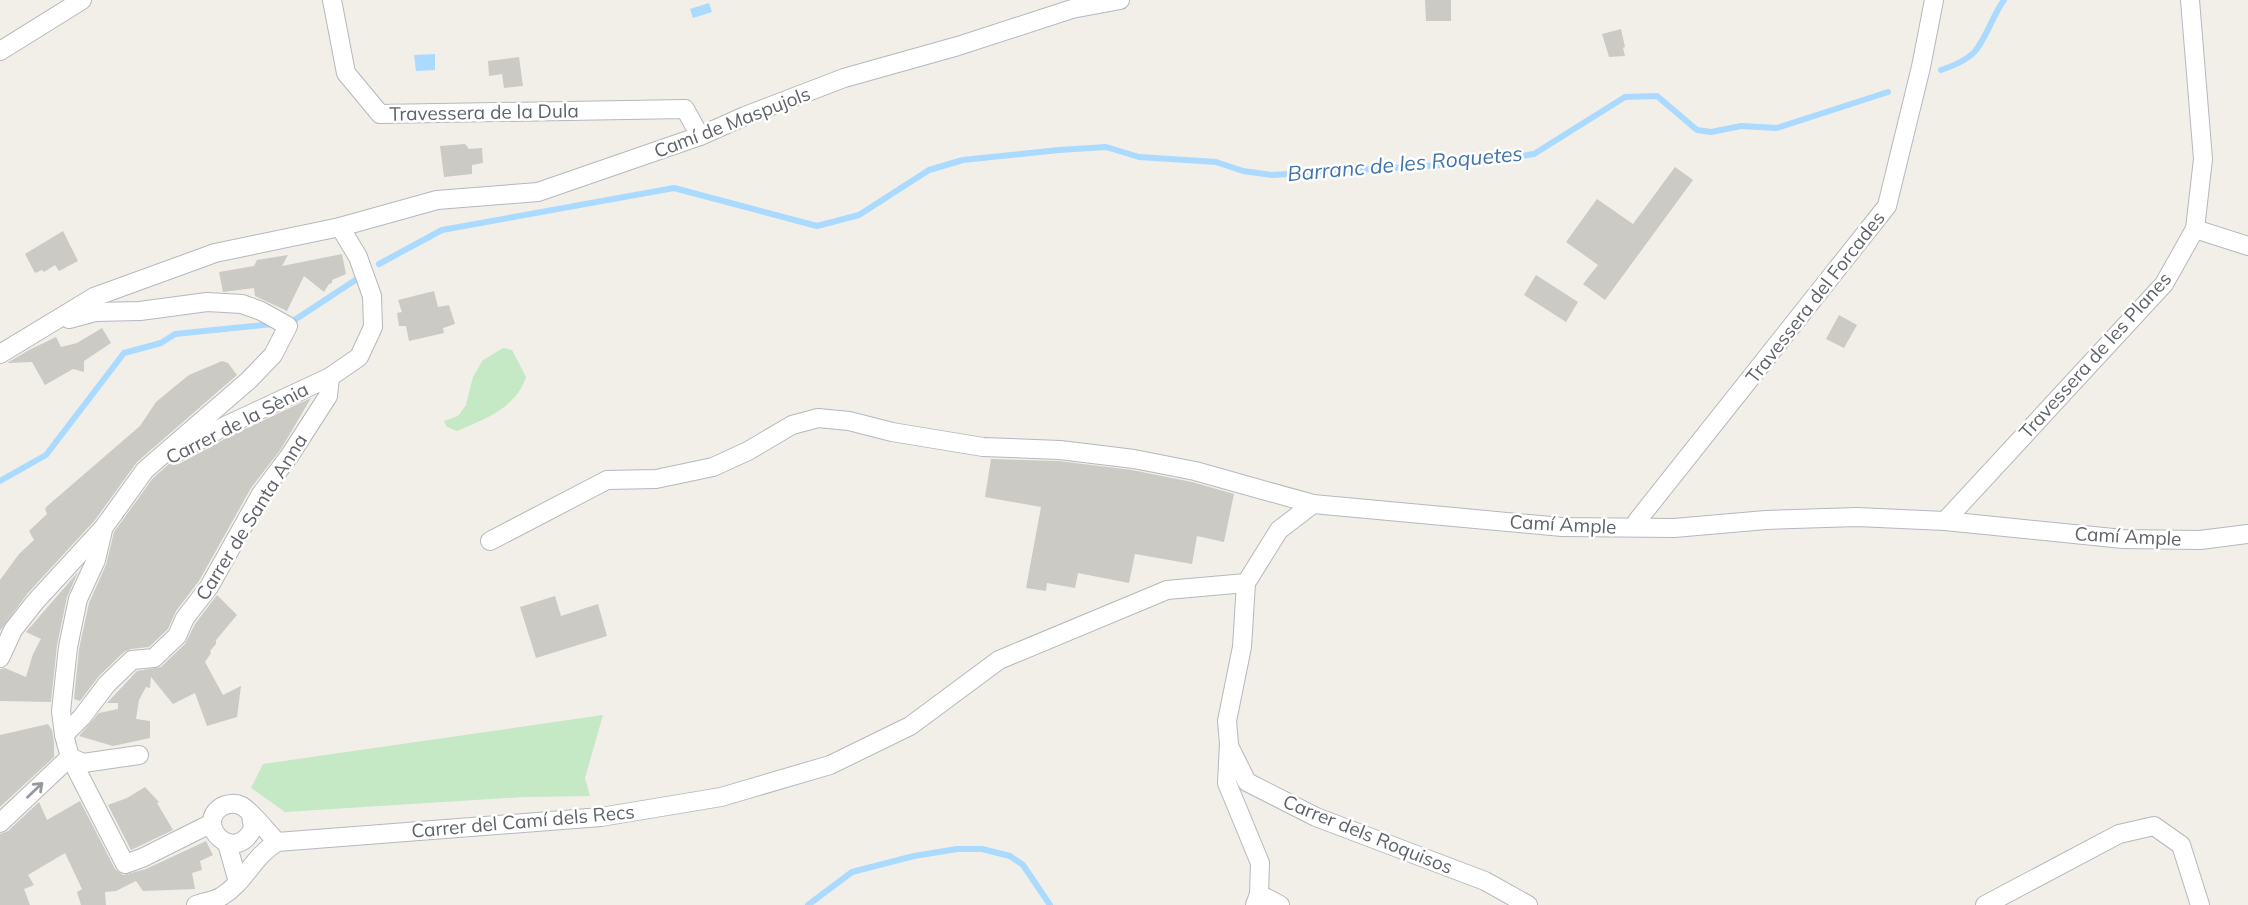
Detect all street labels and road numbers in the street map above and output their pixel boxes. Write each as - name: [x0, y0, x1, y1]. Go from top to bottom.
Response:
- street label: Camí de Maspujols: [650, 81, 814, 163]
- street label: Travessera de la Dula: [389, 98, 579, 126]
- street label: Travessera del Forcades: [1740, 206, 1890, 388]
- street label: Travessera de les Planes: [2014, 267, 2176, 443]
- street label: Carrer de la Sènia: [162, 377, 312, 469]
- street label: Carrer de Santa Anna: [190, 429, 312, 605]
- street label: Camí Ample: [1509, 509, 1617, 539]
- street label: Camí Ample: [2074, 521, 2182, 551]
- street label: Carrer dels Roquisos: [1280, 789, 1456, 879]
- street label: Carrer del Camí dels Recs: [410, 799, 636, 843]

